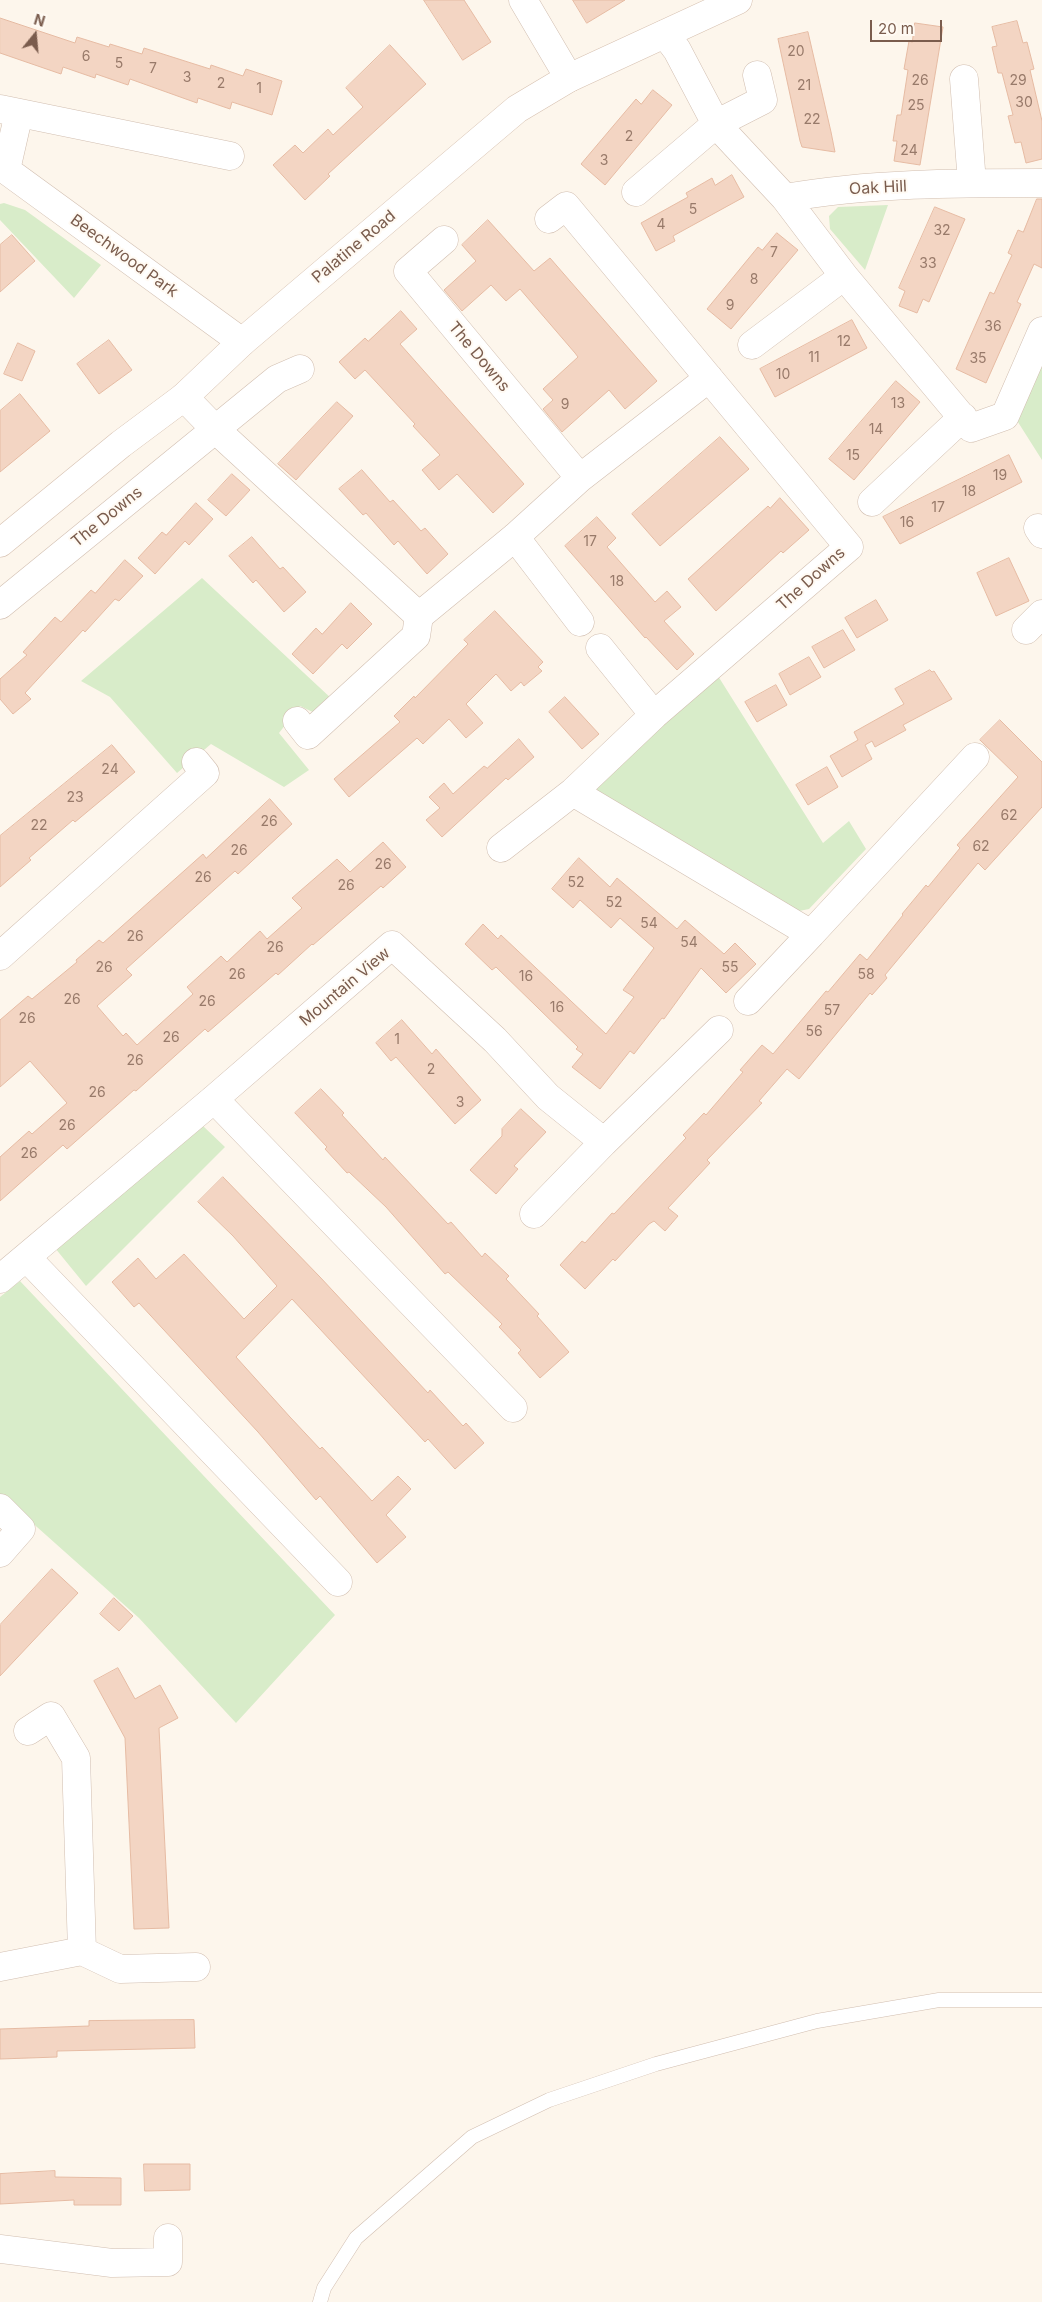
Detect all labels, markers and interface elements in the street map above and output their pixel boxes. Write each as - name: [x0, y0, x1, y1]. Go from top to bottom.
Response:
- north arrow: [10, 10, 60, 60]
- text: N: [32, 10, 47, 30]
- scale bar: [872, 10, 944, 42]
- text: 20 m: [878, 19, 914, 38]
- house number: 20: [787, 44, 805, 60]
- house number: 6: [82, 49, 90, 65]
- house number: 5: [115, 56, 123, 72]
- house number: 7: [149, 61, 157, 77]
- house number: 3: [183, 70, 191, 86]
- house number: 26: [911, 73, 929, 89]
- house number: 29: [1009, 73, 1027, 89]
- house number: 2: [217, 76, 225, 92]
- house number: 21: [797, 78, 811, 94]
- house number: 1: [256, 81, 262, 97]
- house number: 30: [1015, 95, 1033, 111]
- house number: 25: [907, 98, 925, 114]
- house number: 22: [803, 112, 821, 128]
- house number: 2: [625, 129, 633, 145]
- house number: 24: [900, 143, 918, 159]
- house number: 3: [600, 153, 608, 169]
- street label: Oak Hill: [849, 177, 907, 199]
- house number: 5: [689, 202, 697, 218]
- street label: Palatine Road: [308, 207, 400, 287]
- street label: Beechwood Park: [66, 211, 182, 301]
- house number: 4: [656, 217, 666, 233]
- house number: 32: [933, 223, 951, 239]
- house number: 7: [770, 245, 778, 261]
- house number: 33: [919, 256, 937, 272]
- house number: 8: [750, 272, 758, 288]
- house number: 9: [726, 298, 734, 314]
- street label: The Downs: [444, 318, 514, 396]
- house number: 36: [984, 319, 1002, 335]
- house number: 12: [837, 334, 851, 350]
- house number: 11: [808, 350, 820, 366]
- house number: 35: [969, 351, 987, 367]
- house number: 10: [776, 367, 790, 383]
- house number: 13: [891, 396, 905, 412]
- house number: 9: [561, 397, 569, 413]
- house number: 14: [869, 422, 883, 438]
- house number: 15: [846, 448, 860, 464]
- house number: 19: [993, 468, 1007, 484]
- street label: The Downs: [68, 483, 146, 551]
- house number: 18: [962, 484, 976, 500]
- house number: 17: [931, 500, 945, 516]
- house number: 16: [900, 515, 914, 531]
- house number: 17: [583, 534, 597, 550]
- street label: The Downs: [773, 543, 849, 615]
- house number: 18: [610, 574, 624, 590]
- house number: 24: [101, 762, 119, 778]
- house number: 23: [66, 790, 84, 806]
- house number: 62: [1000, 808, 1018, 824]
- house number: 26: [260, 814, 278, 830]
- house number: 22: [30, 818, 48, 834]
- house number: 62: [972, 839, 990, 855]
- house number: 26: [230, 843, 248, 859]
- house number: 26: [374, 857, 392, 873]
- house number: 26: [194, 870, 212, 886]
- house number: 52: [567, 875, 585, 891]
- house number: 26: [337, 878, 355, 894]
- house number: 52: [605, 895, 623, 911]
- house number: 54: [640, 916, 658, 932]
- house number: 26: [126, 929, 144, 945]
- house number: 54: [680, 935, 698, 951]
- house number: 26: [266, 940, 284, 956]
- street label: Mountain View: [296, 944, 394, 1030]
- house number: 26: [95, 960, 113, 976]
- house number: 55: [721, 960, 739, 976]
- house number: 26: [228, 967, 246, 983]
- house number: 58: [857, 967, 875, 983]
- house number: 16: [519, 969, 533, 985]
- house number: 26: [63, 992, 81, 1008]
- house number: 26: [198, 994, 216, 1010]
- house number: 16: [550, 1000, 564, 1016]
- house number: 57: [824, 1003, 840, 1019]
- house number: 26: [18, 1011, 36, 1027]
- house number: 56: [805, 1024, 823, 1040]
- house number: 26: [162, 1030, 180, 1046]
- house number: 1: [394, 1032, 400, 1048]
- house number: 26: [126, 1053, 144, 1069]
- house number: 2: [427, 1062, 435, 1078]
- house number: 26: [88, 1085, 106, 1101]
- house number: 3: [456, 1095, 464, 1111]
- house number: 26: [58, 1118, 76, 1134]
- house number: 26: [20, 1146, 38, 1162]

